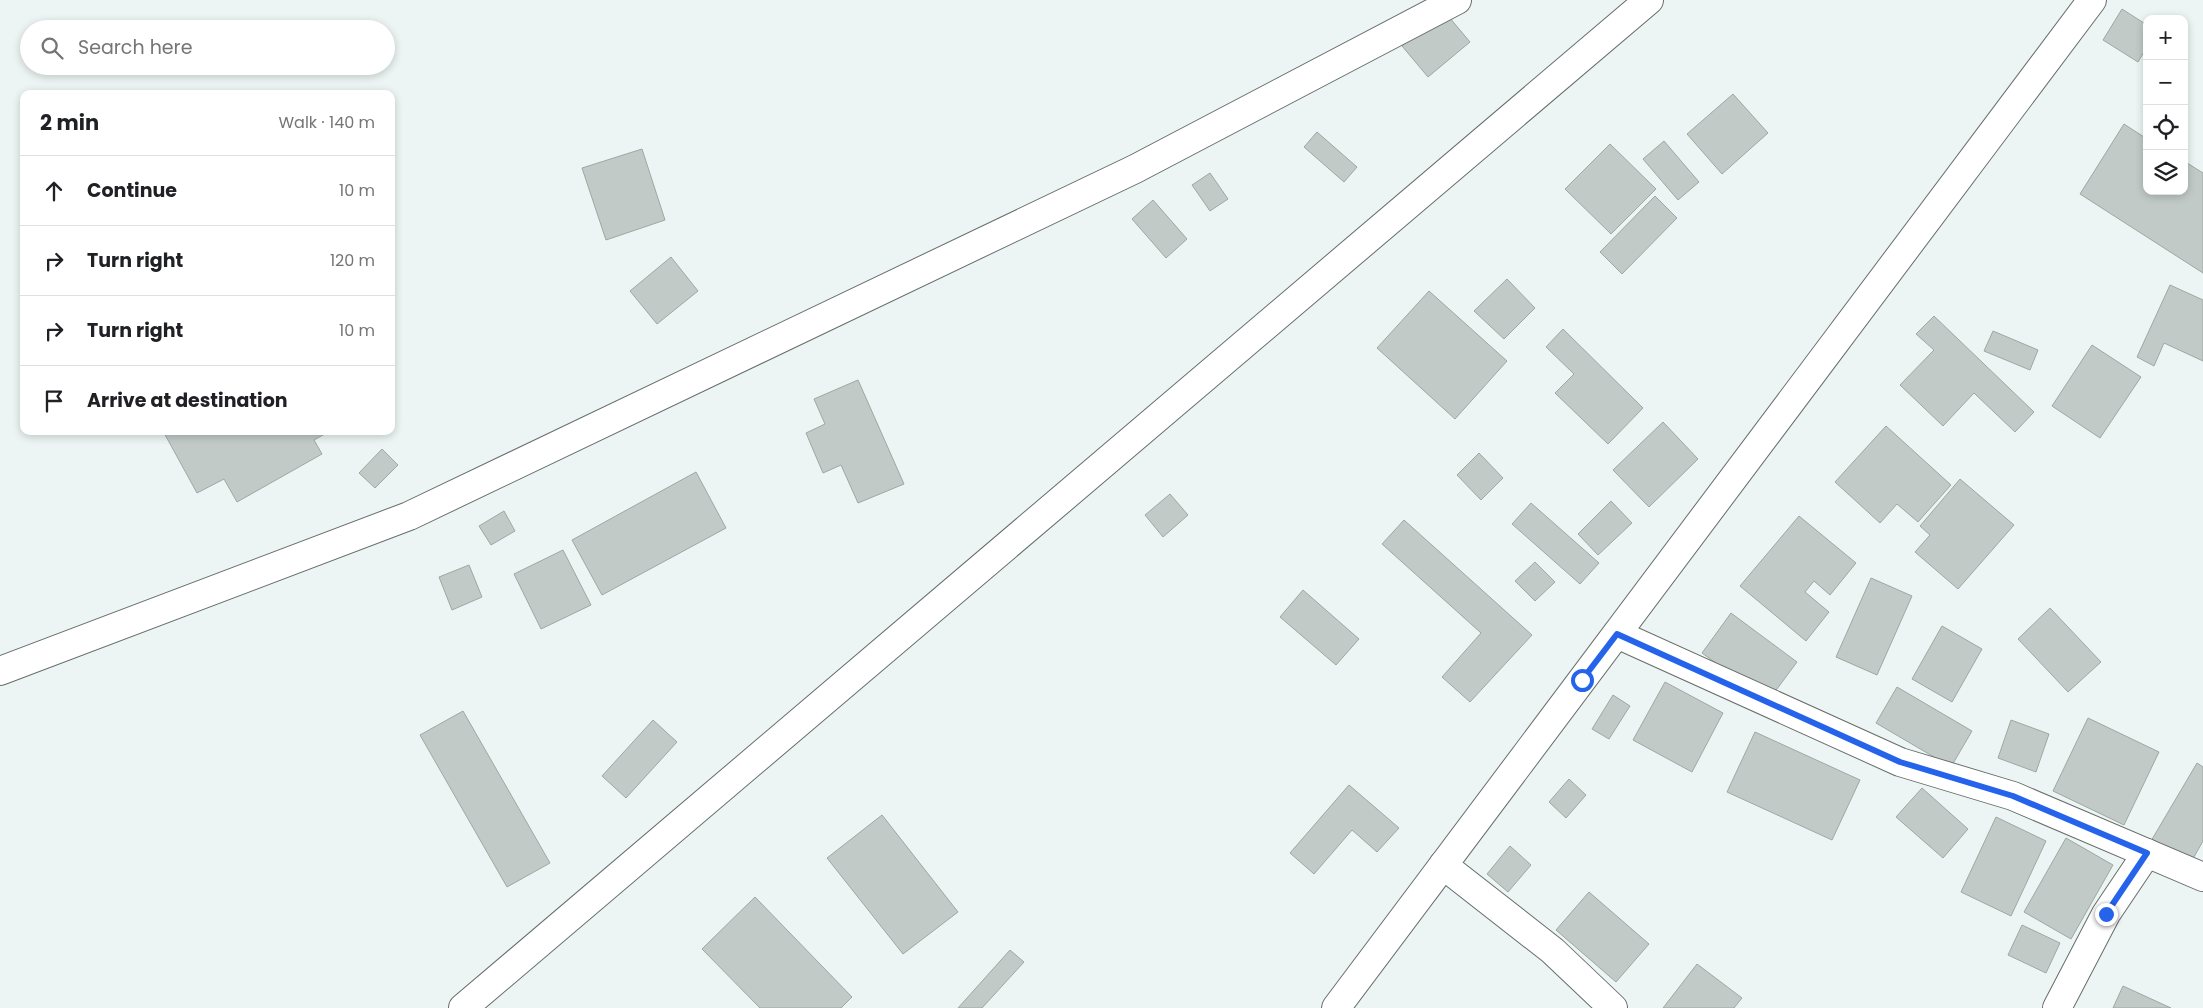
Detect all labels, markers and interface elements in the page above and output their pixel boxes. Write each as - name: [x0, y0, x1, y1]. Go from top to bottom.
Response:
- map controls: [2143, 15, 2188, 195]
- button: +: [2143, 15, 2188, 60]
- search box: [20, 20, 395, 75]
- icon: search: [38, 34, 66, 62]
- text: Search here: [78, 34, 192, 61]
- button: −: [2143, 60, 2188, 105]
- button: locate: [2143, 105, 2188, 150]
- text: 2 min: [40, 108, 99, 137]
- text: Walk · 140 m: [278, 111, 375, 134]
- button: layers: [2143, 150, 2188, 195]
- icon: ahead: [40, 177, 68, 205]
- text: Continue: [87, 177, 177, 204]
- text: 10 m: [339, 179, 375, 202]
- icon: right: [40, 247, 68, 275]
- text: Turn right: [87, 247, 183, 274]
- text: 120 m: [330, 249, 375, 272]
- icon: right: [40, 317, 68, 345]
- text: Turn right: [87, 317, 183, 344]
- text: 10 m: [339, 319, 375, 342]
- icon: arrive: [40, 387, 68, 415]
- text: Arrive at destination: [87, 387, 288, 414]
- route start: [1571, 669, 1594, 692]
- route end: [2095, 903, 2118, 926]

